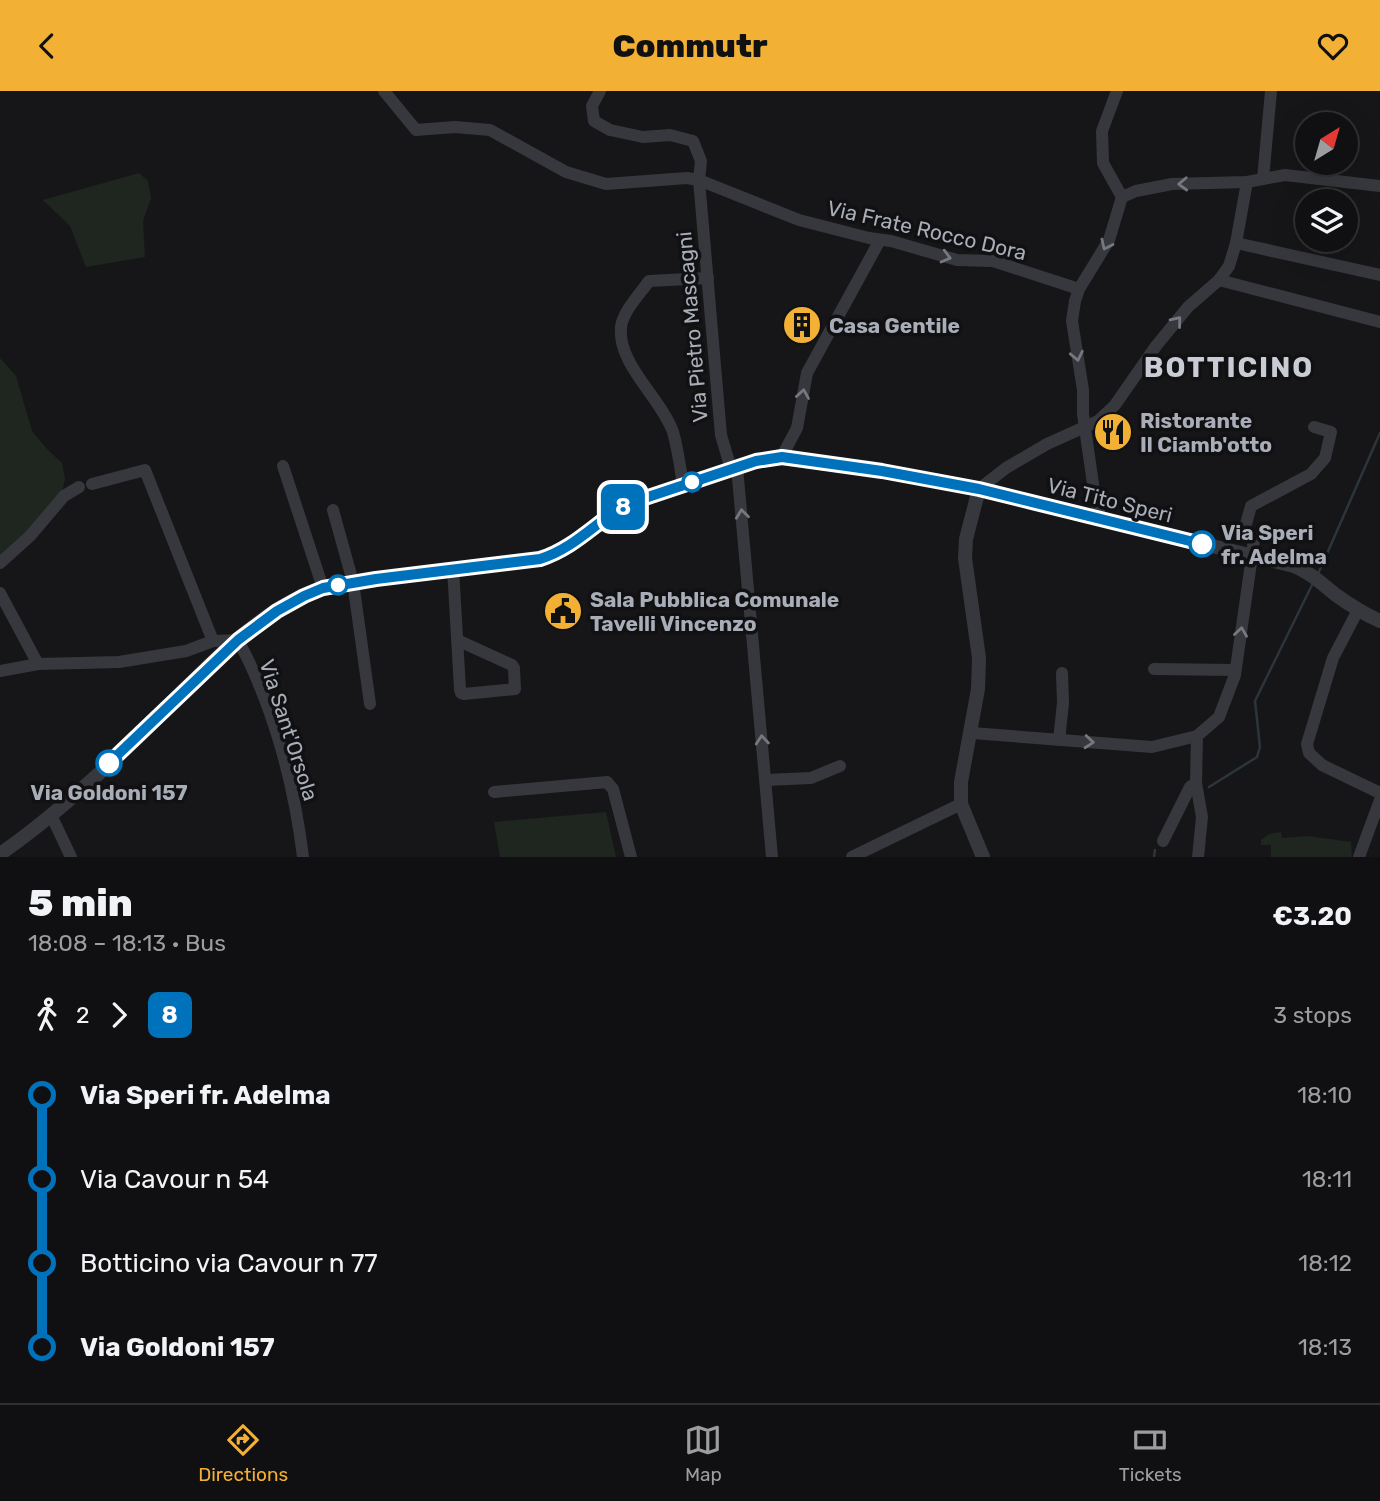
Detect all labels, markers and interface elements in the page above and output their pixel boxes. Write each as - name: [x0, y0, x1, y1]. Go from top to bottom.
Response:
- icon: back: [28, 27, 66, 65]
- text: Commutr: [613, 27, 767, 65]
- icon: heart: [1314, 27, 1352, 65]
- north arrow: [1295, 112, 1358, 175]
- map controls: [1295, 112, 1358, 252]
- one-way arrow: [1178, 177, 1189, 192]
- button: layers: [1295, 189, 1358, 252]
- street label: Via Frate Rocco Dora: [825, 195, 1029, 265]
- street label: Via Pietro Mascagni: [671, 231, 713, 423]
- one-way arrow: [1100, 238, 1114, 250]
- one-way arrow: [940, 248, 952, 263]
- building icon: Casa Gentile: [781, 304, 823, 346]
- place label: Casa Gentile: [829, 313, 960, 338]
- one-way arrow: [1169, 316, 1181, 329]
- one-way arrow: [1069, 350, 1084, 362]
- district label: BOTTICINO: [1144, 351, 1314, 384]
- one-way arrow: [795, 388, 810, 400]
- place label: Ristorante Il Ciamb'otto: [1140, 408, 1272, 457]
- restaurant icon: Ristorante Il Ciamb'otto: [1092, 411, 1134, 453]
- unlabelled marker: [682, 472, 702, 492]
- street label: Via Tito Speri: [1045, 472, 1175, 528]
- line badge: 8: [600, 484, 646, 530]
- text: 8: [615, 493, 631, 521]
- one-way arrow: [735, 508, 750, 519]
- place label: Via Speri fr. Adelma: [1221, 520, 1327, 569]
- marker: Via Speri fr. Adelma: [1189, 531, 1215, 557]
- unlabelled marker: [328, 575, 348, 595]
- place label: Sala Pubblica Comunale Tavelli Vincenzo: [590, 587, 839, 636]
- public building icon: Sala Pubblica Comunale Tavelli Vincenzo: [542, 590, 584, 632]
- one-way arrow: [1233, 626, 1248, 638]
- street label: Via Sant'Orsola: [254, 656, 324, 804]
- one-way arrow: [755, 734, 770, 745]
- one-way arrow: [1084, 734, 1095, 749]
- marker: Via Goldoni 157: [96, 750, 122, 776]
- place label: Via Goldoni 157: [30, 780, 188, 805]
- text: 5 min: [28, 880, 133, 926]
- text: €3.20: [1272, 901, 1352, 932]
- text: 18:08 – 18:13 · Bus: [28, 929, 226, 957]
- icon: walk: [28, 996, 66, 1034]
- icon: forward: [100, 996, 138, 1034]
- text: 2: [76, 1001, 90, 1029]
- text: 8: [162, 1001, 178, 1029]
- text: 3 stops: [1273, 1001, 1352, 1029]
- text: Via Speri fr. Adelma: [80, 1080, 331, 1111]
- text: 18:10: [1297, 1081, 1352, 1109]
- text: Via Cavour n 54: [80, 1164, 269, 1195]
- text: 18:11: [1302, 1165, 1352, 1193]
- text: Botticino via Cavour n 77: [80, 1248, 378, 1279]
- text: 18:12: [1298, 1249, 1352, 1277]
- text: Via Goldoni 157: [80, 1332, 275, 1363]
- text: 18:13: [1298, 1333, 1352, 1361]
- tab: Directions: [198, 1421, 288, 1486]
- tab: Map: [684, 1421, 722, 1486]
- tab: Tickets: [1119, 1421, 1182, 1486]

